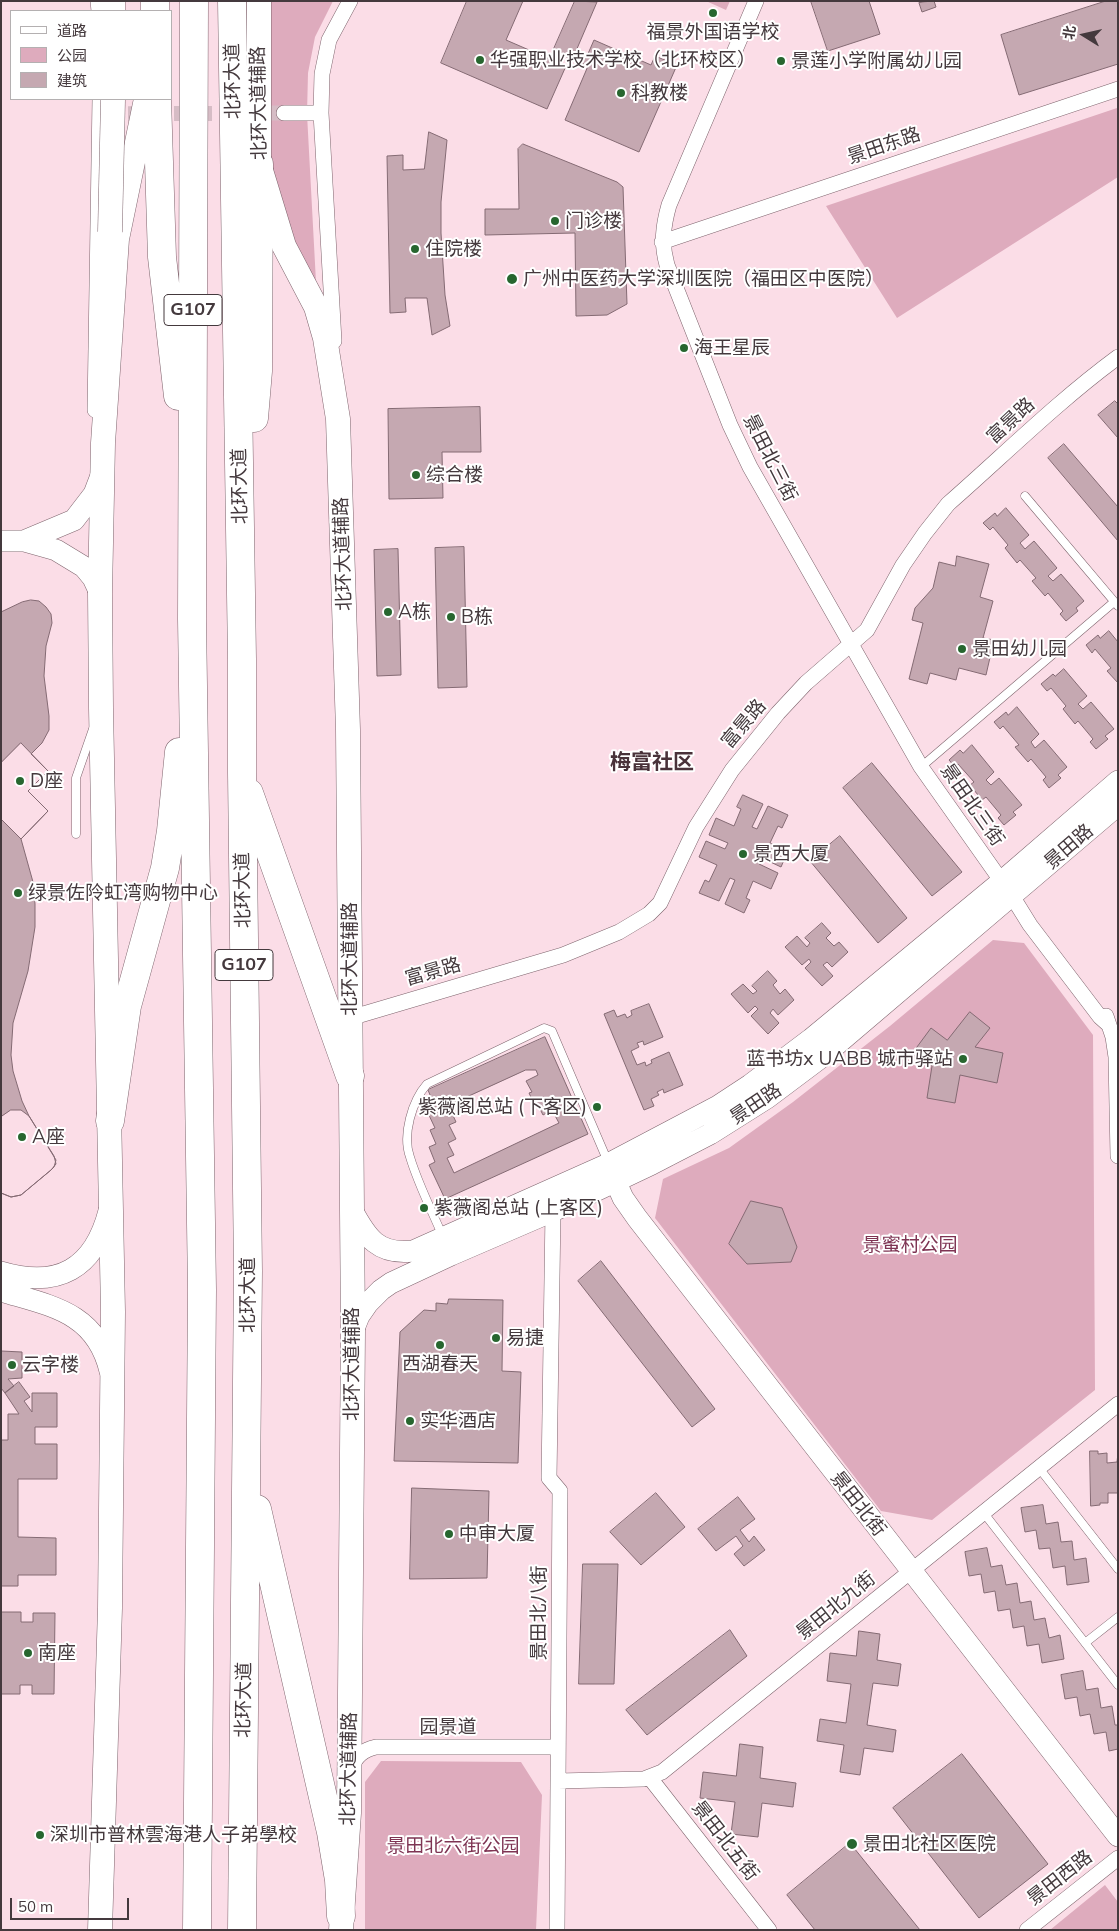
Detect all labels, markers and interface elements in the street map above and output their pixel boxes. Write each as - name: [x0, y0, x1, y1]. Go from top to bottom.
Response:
- marker: 福景外国语学校: [707, 7, 719, 19]
- legend: [10, 10, 172, 100]
- north arrow: [1059, 10, 1109, 60]
- text: 道路: [57, 21, 87, 40]
- place label: 福景外国语学校: [647, 21, 779, 43]
- text: 北: [1059, 24, 1079, 41]
- street label: 北环大道: [221, 43, 245, 119]
- text: 公园: [57, 46, 87, 65]
- street label: 北环大道辅路: [247, 46, 271, 160]
- place label: 华强职业技术学校（北环校区）: [490, 49, 756, 71]
- place label: 景莲小学附属幼儿园: [791, 50, 962, 72]
- marker: 华强职业技术学校（北环校区）: [474, 54, 486, 66]
- marker: 景莲小学附属幼儿园: [775, 55, 787, 67]
- text: 建筑: [57, 71, 87, 90]
- place label: 科教楼: [631, 82, 688, 104]
- marker: 科教楼: [615, 87, 627, 99]
- street label: 景田东路: [844, 123, 924, 169]
- place label: 门诊楼: [565, 210, 622, 232]
- marker: 门诊楼: [549, 215, 561, 227]
- place label: 住院楼: [425, 238, 482, 260]
- marker: 住院楼: [409, 243, 421, 255]
- place label: 广州中医药大学深圳医院（福田区中医院）: [523, 268, 884, 290]
- marker: 广州中医药大学深圳医院（福田区中医院）: [505, 272, 519, 286]
- road number: G107: [164, 294, 222, 326]
- place label: 海王星辰: [694, 337, 770, 359]
- marker: 海王星辰: [678, 342, 690, 354]
- street label: 富景路: [982, 393, 1040, 449]
- street label: 景田北三街: [738, 411, 802, 505]
- street label: 北环大道: [228, 448, 252, 524]
- place label: 综合楼: [426, 464, 483, 486]
- marker: 综合楼: [410, 469, 422, 481]
- street label: 北环大道辅路: [330, 497, 356, 611]
- place label: A栋: [398, 601, 431, 623]
- marker: A栋: [382, 606, 394, 618]
- place label: B栋: [461, 606, 493, 628]
- marker: B栋: [445, 611, 457, 623]
- place label: 景田幼儿园: [972, 638, 1067, 660]
- marker: 景田幼儿园: [956, 643, 968, 655]
- street label: 富景路: [717, 695, 771, 753]
- district label: 梅富社区: [610, 750, 694, 776]
- street label: 景田北三街: [935, 760, 1009, 850]
- place label: D座: [30, 770, 63, 792]
- marker: D座: [14, 775, 26, 787]
- street label: 景田路: [1040, 820, 1098, 874]
- place label: 景西大厦: [753, 843, 829, 865]
- marker: 景西大厦: [737, 848, 749, 860]
- street label: 北环大道: [231, 852, 255, 928]
- place label: 绿景佐阾虹湾购物中心: [28, 882, 218, 904]
- marker: 绿景佐阾虹湾购物中心: [12, 887, 24, 899]
- street label: 北环大道辅路: [339, 902, 361, 1016]
- road number: G107: [215, 950, 273, 980]
- street label: 富景路: [402, 953, 464, 991]
- place label: 蓝书坊x UABB 城市驿站: [746, 1048, 953, 1070]
- marker: 蓝书坊x UABB 城市驿站: [957, 1053, 969, 1065]
- street label: 景田路: [726, 1079, 786, 1129]
- place label: 紫薇阁总站 (下客区): [418, 1096, 587, 1118]
- marker: 紫薇阁总站 (下客区): [591, 1101, 603, 1113]
- place label: A座: [32, 1126, 65, 1148]
- marker: A座: [16, 1131, 28, 1143]
- place label: 紫薇阁总站 (上客区): [434, 1197, 603, 1219]
- marker: 紫薇阁总站 (上客区): [418, 1202, 430, 1214]
- park label: 景蜜村公园: [863, 1234, 957, 1256]
- street label: 北环大道: [237, 1257, 259, 1333]
- street label: 北环大道辅路: [341, 1307, 363, 1421]
- place label: 易捷: [506, 1327, 544, 1349]
- marker: 易捷: [490, 1332, 502, 1344]
- marker: 西湖春天: [434, 1339, 446, 1351]
- place label: 西湖春天: [402, 1353, 478, 1375]
- place label: 云字楼: [22, 1354, 79, 1376]
- marker: 云字楼: [6, 1359, 18, 1371]
- place label: 实华酒店: [420, 1410, 496, 1432]
- marker: 实华酒店: [404, 1415, 416, 1427]
- street label: 景田北街: [826, 1467, 890, 1541]
- place label: 中审大厦: [459, 1523, 535, 1545]
- marker: 中审大厦: [443, 1528, 455, 1540]
- street label: 景田北八街: [528, 1566, 550, 1660]
- street label: 景田北九街: [792, 1567, 880, 1645]
- place label: 南座: [38, 1642, 76, 1664]
- marker: 南座: [22, 1647, 34, 1659]
- street label: 北环大道: [232, 1662, 256, 1738]
- street label: 北环大道辅路: [337, 1712, 361, 1826]
- street label: 园景道: [420, 1716, 476, 1738]
- street label: 景田北五街: [687, 1797, 763, 1885]
- place label: 深圳市普林雲海港人子弟學校: [50, 1824, 297, 1846]
- marker: 深圳市普林雲海港人子弟學校: [34, 1829, 46, 1841]
- place label: 景田北社区医院: [863, 1833, 996, 1855]
- park label: 景田北六街公园: [387, 1835, 519, 1857]
- marker: 景田北社区医院: [845, 1837, 859, 1851]
- street label: 景田西路: [1023, 1846, 1097, 1910]
- scale bar: [12, 1888, 131, 1920]
- text: 50 m: [18, 1897, 53, 1916]

